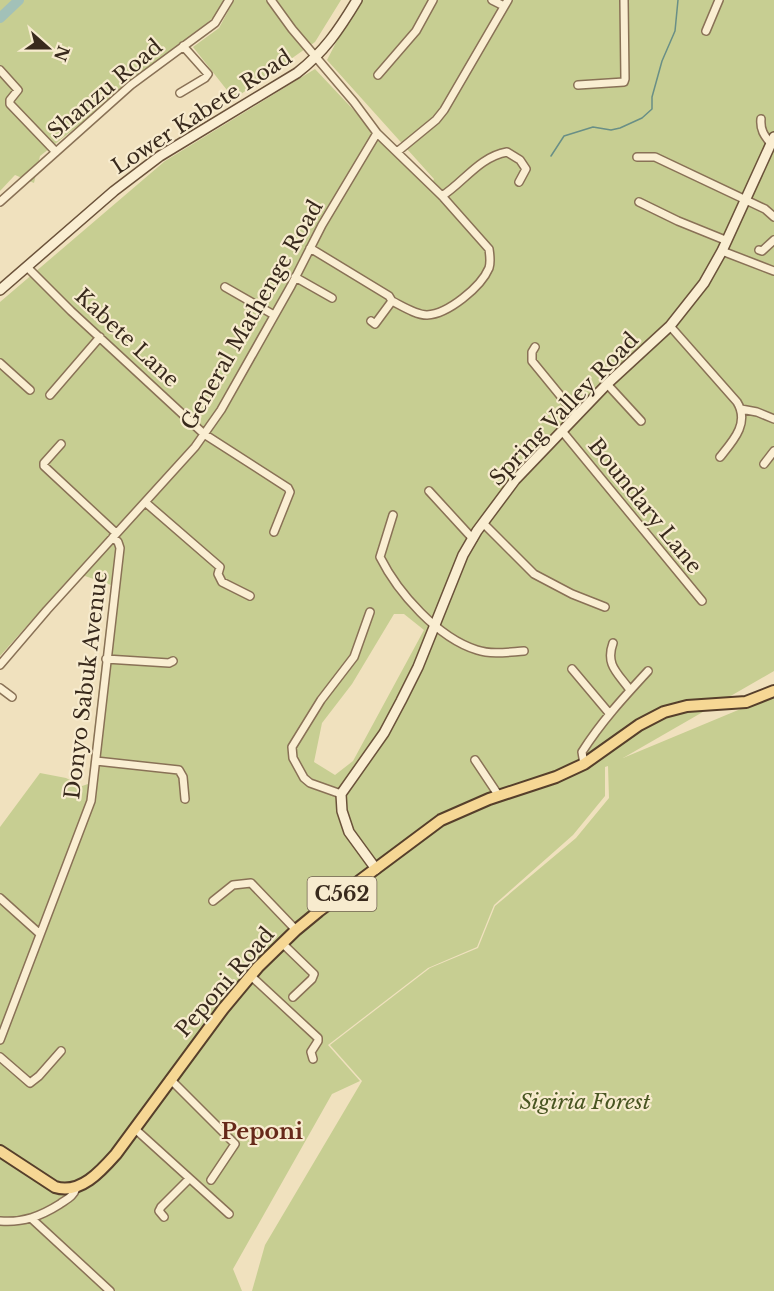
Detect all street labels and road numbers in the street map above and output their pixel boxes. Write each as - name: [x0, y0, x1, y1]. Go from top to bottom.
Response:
- street label: Shanzu Road: [42, 33, 168, 145]
- street label: Lower Kabete Road: [107, 44, 297, 180]
- street label: General Mathenge Road: [175, 195, 329, 435]
- street label: Kabete Lane: [69, 283, 185, 393]
- street label: Spring Valley Road: [484, 327, 644, 491]
- street label: Boundary Lane: [583, 433, 707, 579]
- street label: Donyo Sabuk Avenue: [59, 569, 113, 801]
- road number: C562: [308, 877, 376, 911]
- street label: Peponi Road: [170, 922, 280, 1042]

